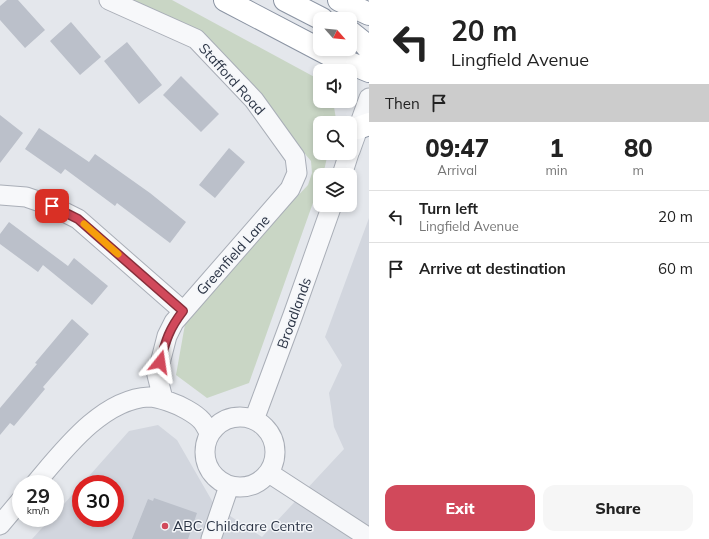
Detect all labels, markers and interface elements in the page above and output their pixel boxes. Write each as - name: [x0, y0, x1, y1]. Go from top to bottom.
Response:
- north arrow: [313, 12, 357, 56]
- map controls: [313, 12, 357, 212]
- text: 20 m: [451, 13, 517, 48]
- icon: left: [385, 16, 437, 68]
- street label: Stafford Road: [195, 39, 269, 119]
- text: Lingfield Avenue: [451, 48, 589, 71]
- button: sound: [313, 64, 357, 108]
- icon: arrive: [428, 92, 450, 114]
- text: Then: [385, 94, 420, 113]
- button: search: [313, 116, 357, 160]
- text: 09:47: [425, 133, 489, 163]
- text: 1: [549, 133, 564, 163]
- text: 80: [624, 133, 653, 163]
- text: Arrival: [437, 162, 477, 178]
- text: min: [545, 162, 568, 178]
- text: m: [633, 162, 644, 178]
- button: layers: [313, 168, 357, 212]
- pin: [35, 189, 69, 223]
- icon: arrive: [41, 195, 63, 217]
- text: Turn left: [419, 199, 478, 218]
- icon: left: [385, 206, 407, 228]
- text: 20 m: [658, 207, 693, 226]
- street label: Greenfield Lane: [192, 211, 274, 299]
- text: Lingfield Avenue: [419, 218, 519, 234]
- icon: arrive: [385, 258, 407, 280]
- text: Arrive at destination: [419, 259, 566, 278]
- text: 60 m: [658, 259, 693, 278]
- street label: Broadlands: [273, 275, 315, 351]
- position arrow: [139, 341, 181, 383]
- speed limit sign: 30: [72, 475, 124, 527]
- text: 29: [26, 483, 50, 508]
- button: Exit: [385, 485, 535, 531]
- button: Share: [543, 485, 693, 531]
- text: km/h: [27, 504, 49, 517]
- place label: ABC Childcare Centre: [173, 517, 313, 535]
- marker: ABC Childcare Centre: [160, 521, 170, 531]

